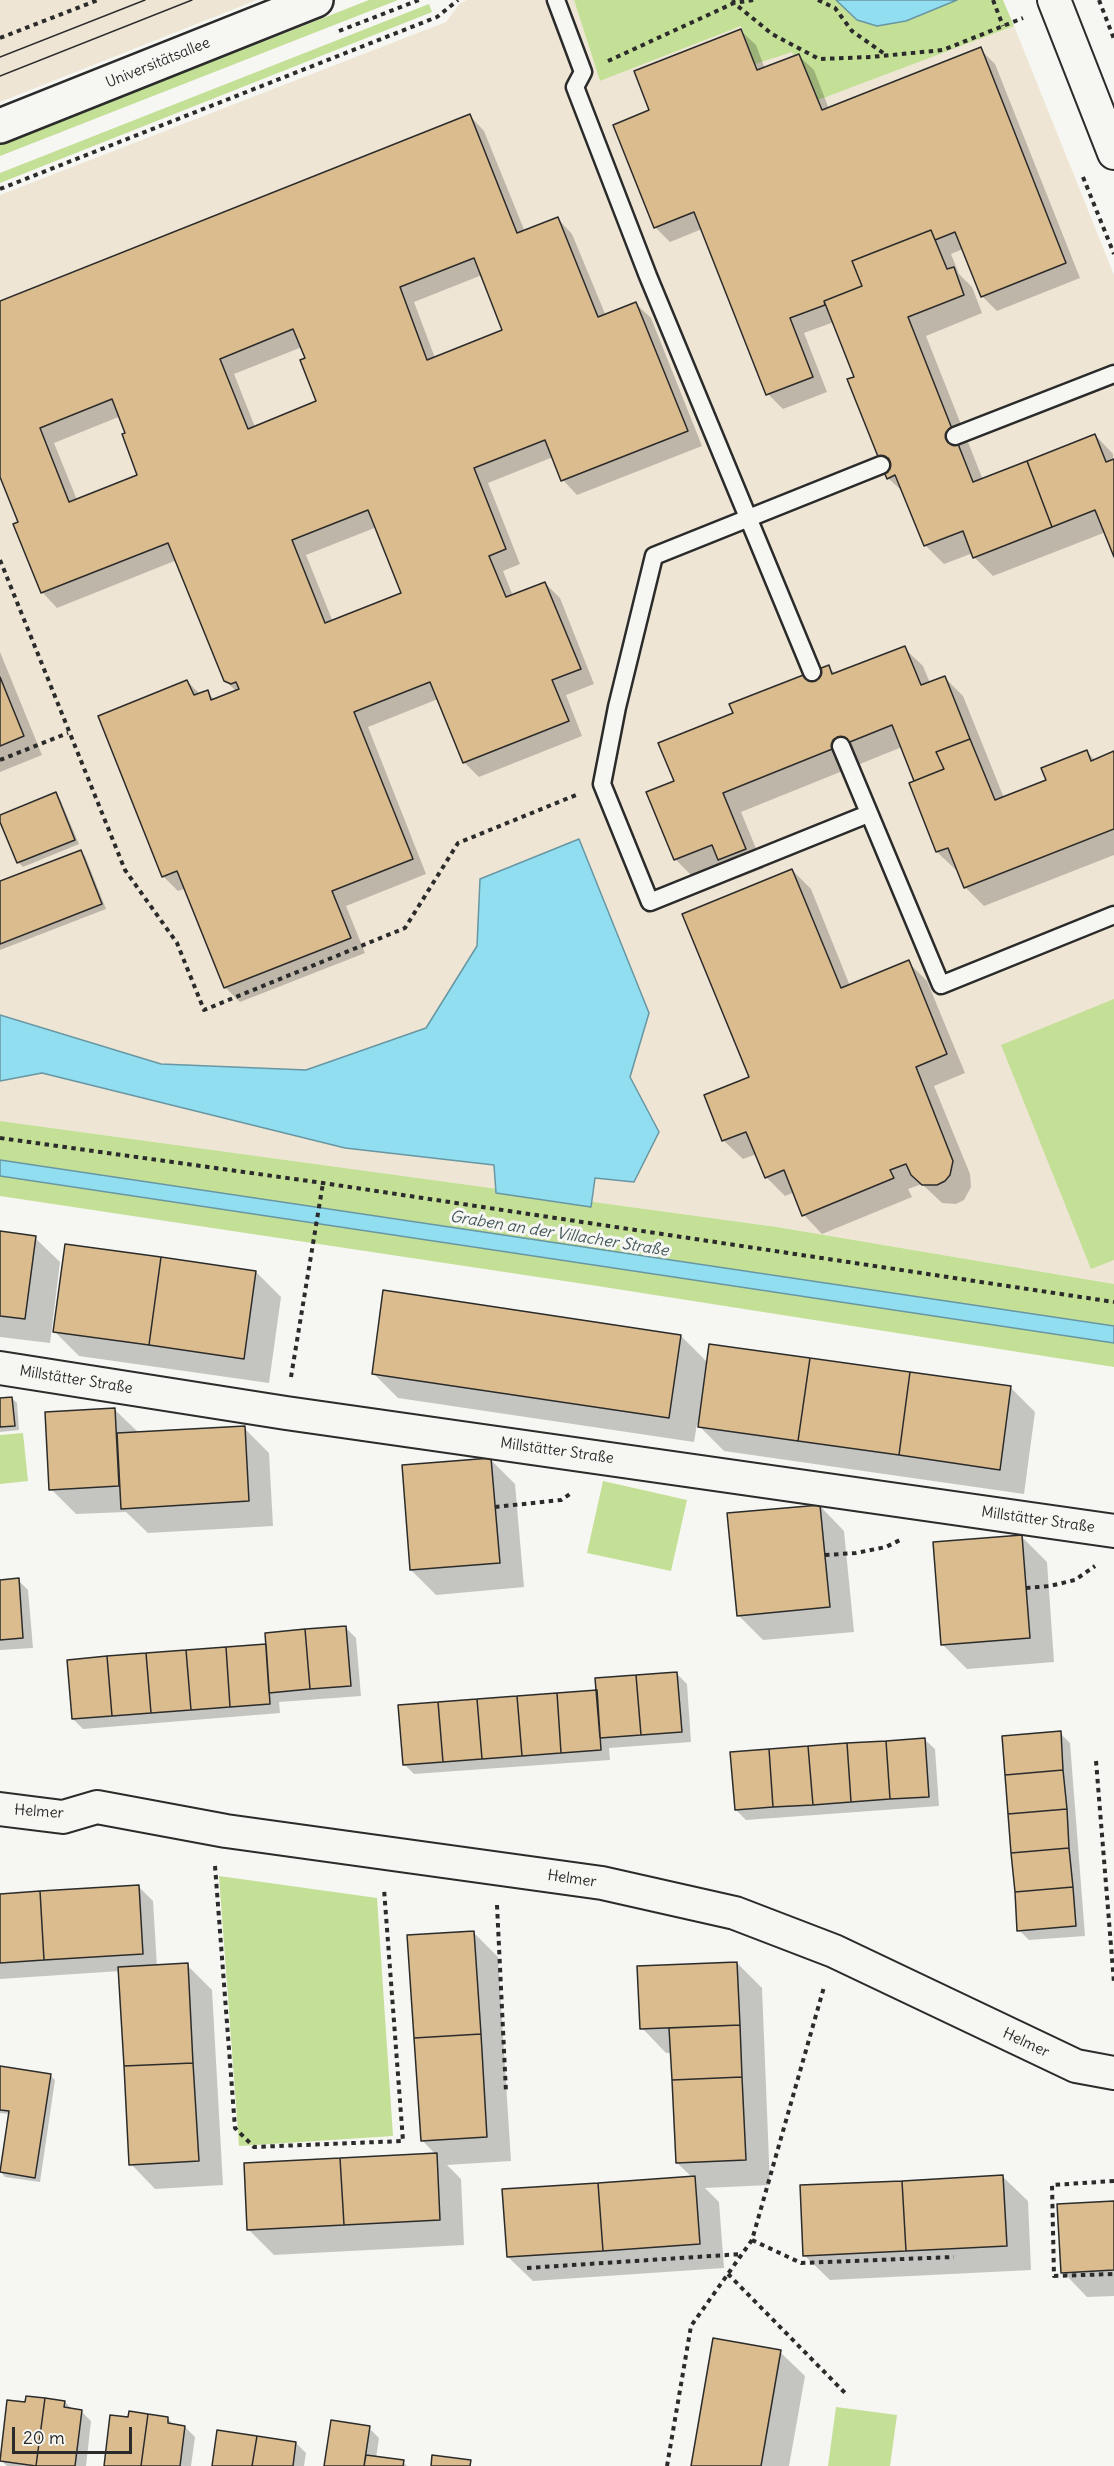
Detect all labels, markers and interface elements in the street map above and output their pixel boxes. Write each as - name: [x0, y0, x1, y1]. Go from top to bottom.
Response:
- street label: Universitätsallee: [103, 34, 213, 92]
- water label: Graben an der Villacher Straße: [448, 1207, 670, 1261]
- street label: Millstätter Straße: [18, 1362, 134, 1398]
- street label: Millstätter Straße: [499, 1434, 615, 1468]
- street label: Millstätter Straße: [980, 1503, 1096, 1537]
- street label: Helmer: [14, 1801, 64, 1823]
- street label: Helmer: [546, 1867, 598, 1891]
- street label: Helmer: [1000, 2024, 1052, 2062]
- scale bar: [15, 2415, 135, 2453]
- text: 20 m: [23, 2426, 65, 2449]

